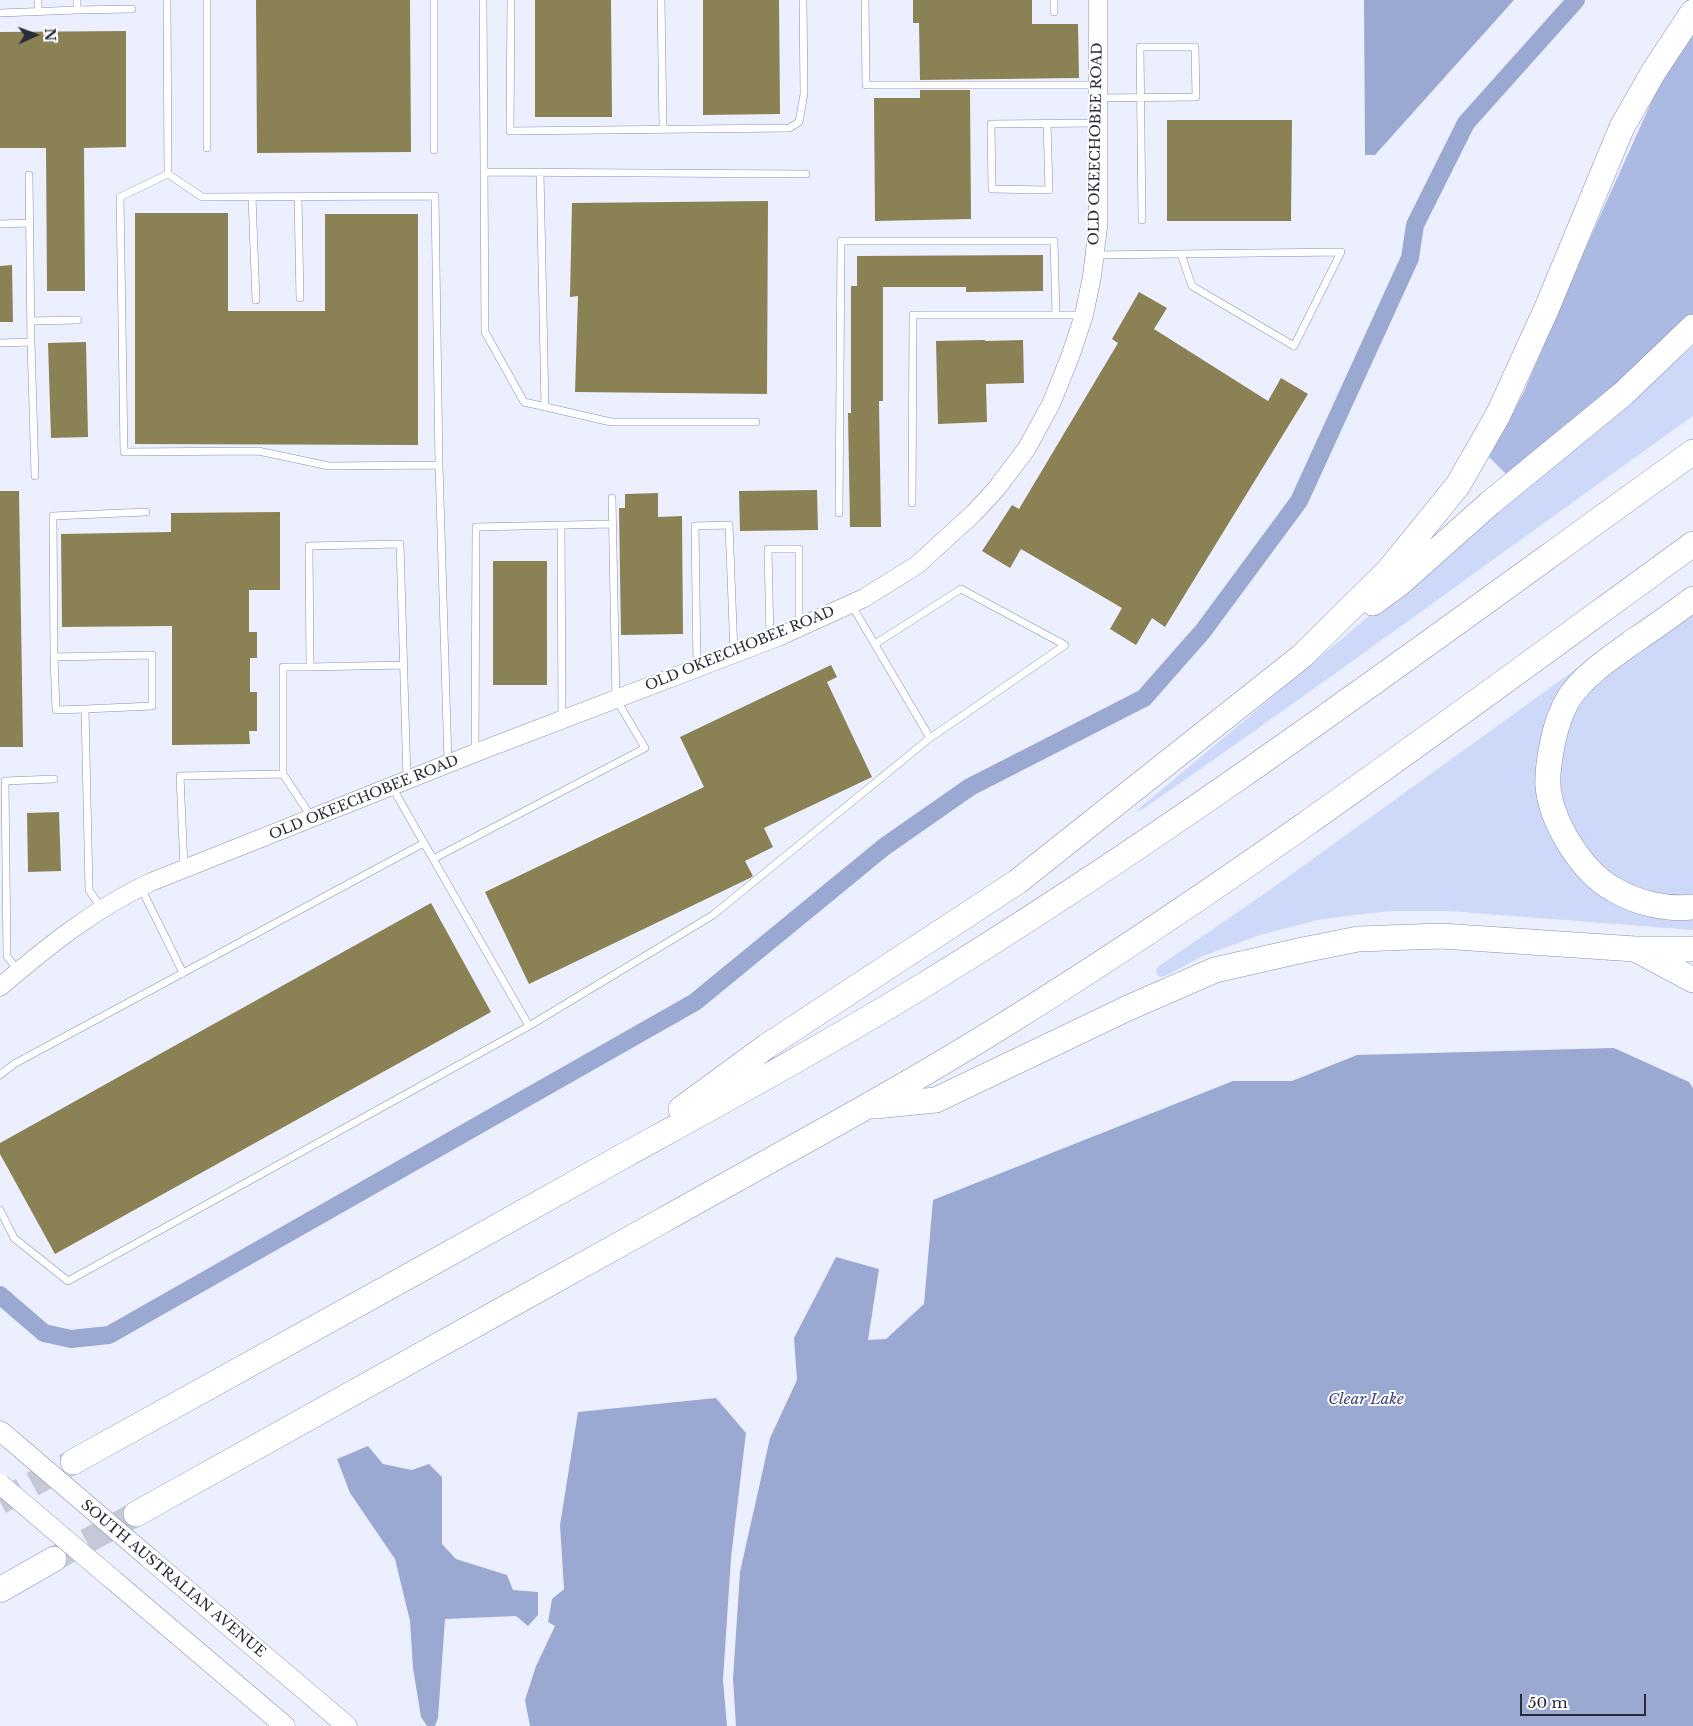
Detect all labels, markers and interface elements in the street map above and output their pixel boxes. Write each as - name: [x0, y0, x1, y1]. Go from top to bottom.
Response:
- north arrow: [10, 10, 60, 60]
- text: N: [41, 28, 59, 41]
- street label: OLD OKEECHOBEE ROAD: [1086, 42, 1106, 246]
- street label: OLD OKEECHOBEE ROAD: [643, 603, 837, 695]
- street label: OLD OKEECHOBEE ROAD: [267, 752, 461, 844]
- water label: Clear Lake: [1328, 1391, 1404, 1409]
- street label: SOUTH AUSTRALIAN AVENUE: [77, 1497, 269, 1661]
- scale bar: [1523, 1684, 1649, 1716]
- text: 50 m: [1528, 1693, 1568, 1712]

